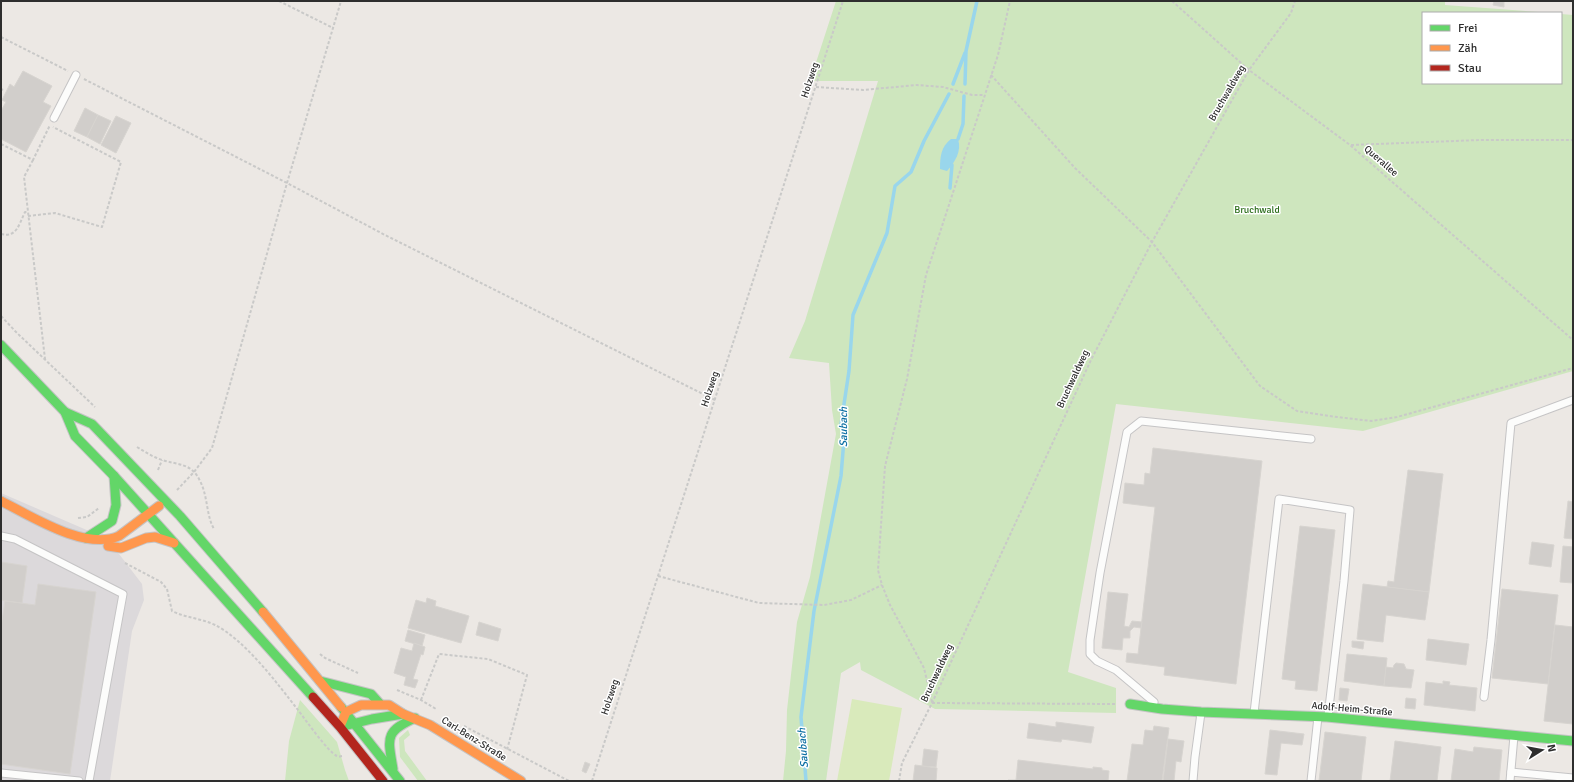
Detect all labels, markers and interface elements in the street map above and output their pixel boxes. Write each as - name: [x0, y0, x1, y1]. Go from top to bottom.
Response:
- legend: [1422, 12, 1562, 84]
- text: Frei: [1458, 21, 1477, 36]
- text: Zäh: [1458, 41, 1477, 56]
- street label: Holzweg: [799, 61, 821, 99]
- text: Stau: [1458, 61, 1482, 76]
- street label: Bruchwaldweg: [1206, 63, 1248, 123]
- street label: Querallee: [1361, 143, 1401, 179]
- park label: Bruchwald: [1234, 204, 1280, 216]
- street label: Bruchwaldweg: [1054, 348, 1092, 410]
- street label: Holzweg: [699, 370, 721, 408]
- water label: Saubach: [837, 406, 850, 447]
- street label: Bruchwaldweg: [918, 642, 956, 704]
- street label: Holzweg: [599, 678, 621, 716]
- street label: Adolf-Heim-Straße: [1311, 699, 1393, 719]
- street label: Carl-Benz-Straße: [439, 714, 509, 764]
- water label: Saubach: [795, 726, 811, 769]
- north arrow: [1522, 730, 1562, 770]
- text: N: [1544, 743, 1558, 753]

